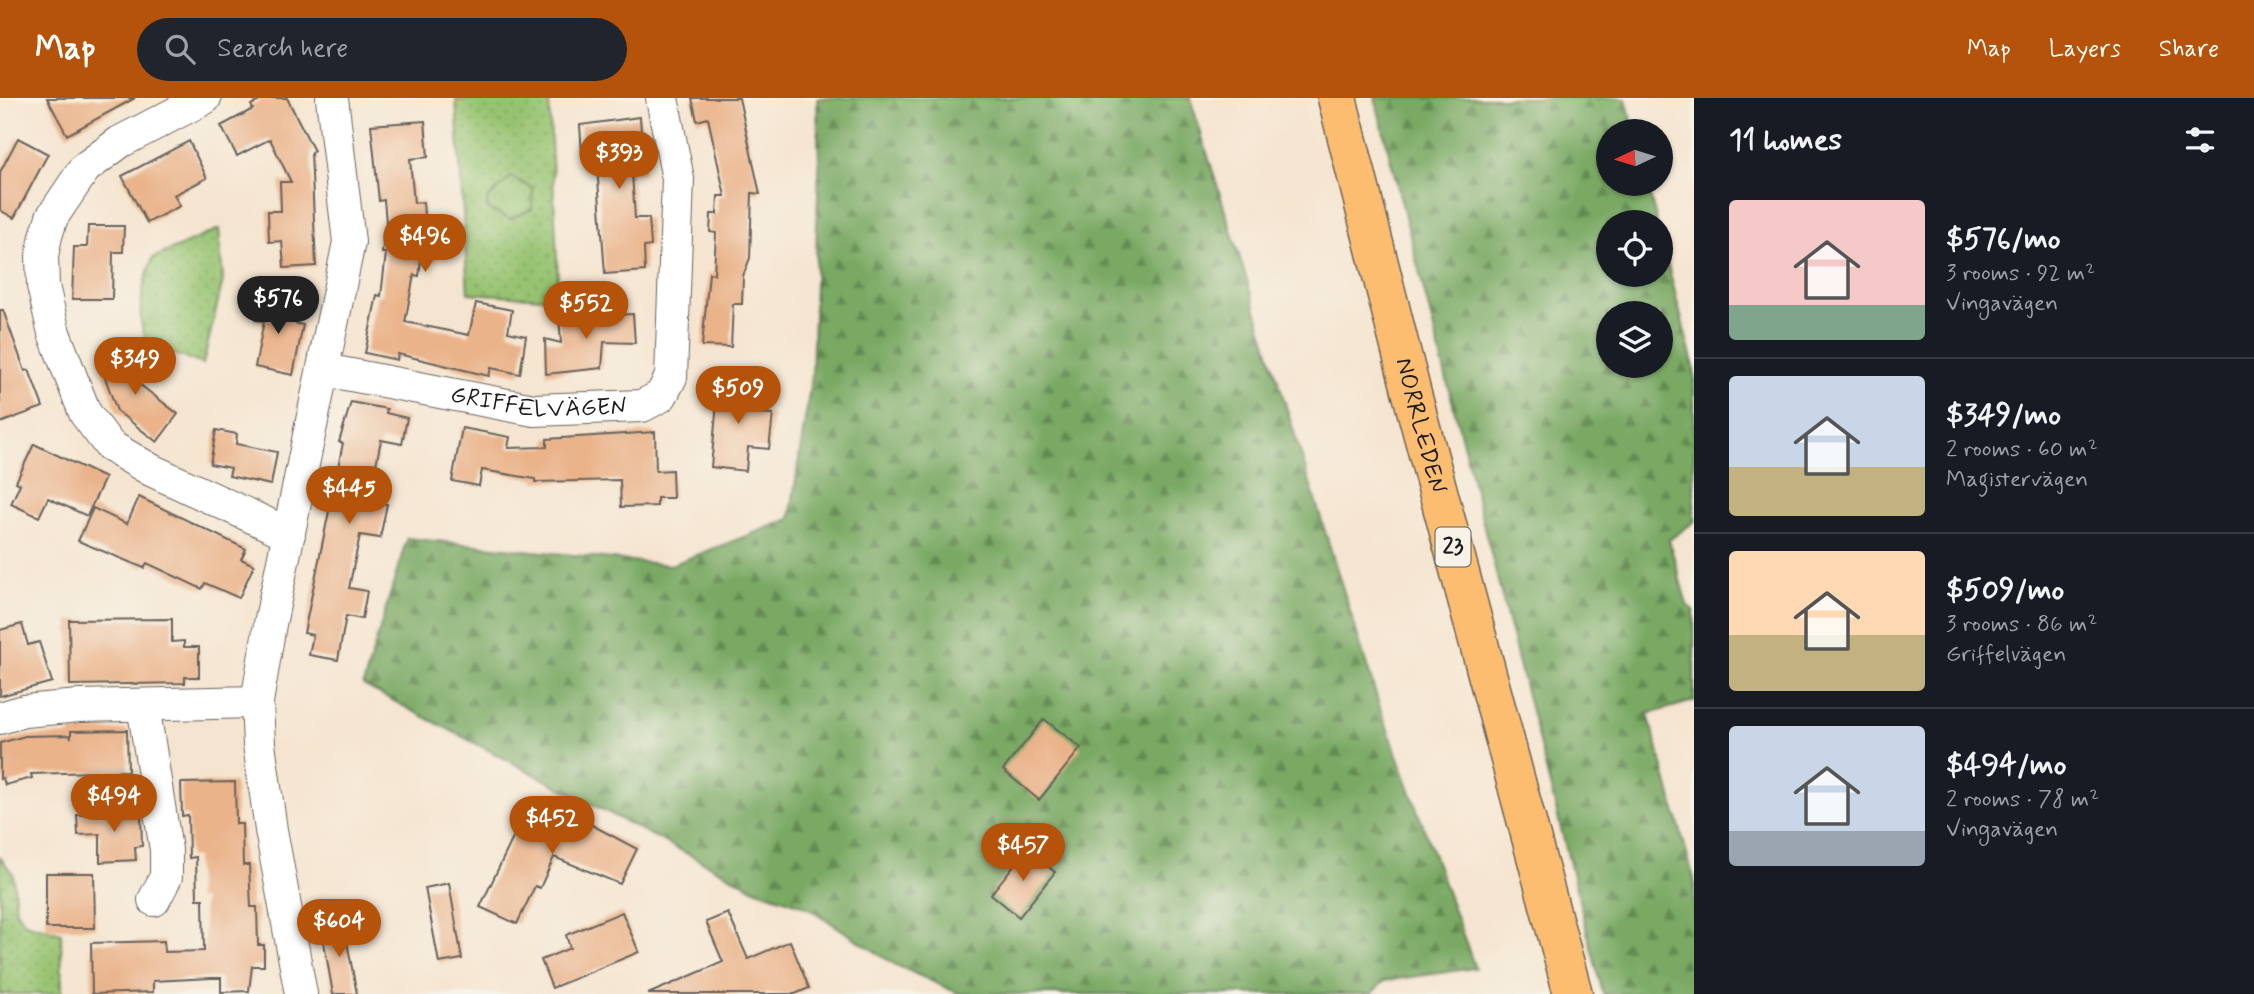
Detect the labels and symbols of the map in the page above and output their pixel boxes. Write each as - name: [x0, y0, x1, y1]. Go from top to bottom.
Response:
- north arrow: [1596, 119, 1673, 196]
- pin: $393: [578, 132, 660, 191]
- pin: $496: [384, 214, 466, 274]
- pin: $576: [237, 276, 319, 336]
- pin: $552: [545, 282, 627, 341]
- pin: $349: [94, 338, 176, 397]
- street label: NORRLEDEN: [1388, 354, 1454, 497]
- pin: $509: [697, 366, 779, 426]
- street label: GRIFFELVÄGEN: [448, 379, 628, 425]
- pin: $445: [308, 466, 390, 526]
- road number: 23: [1436, 528, 1470, 566]
- pin: $494: [73, 774, 155, 834]
- pin: $452: [511, 796, 593, 856]
- pin: $457: [982, 824, 1064, 883]
- pin: $604: [298, 900, 380, 959]

